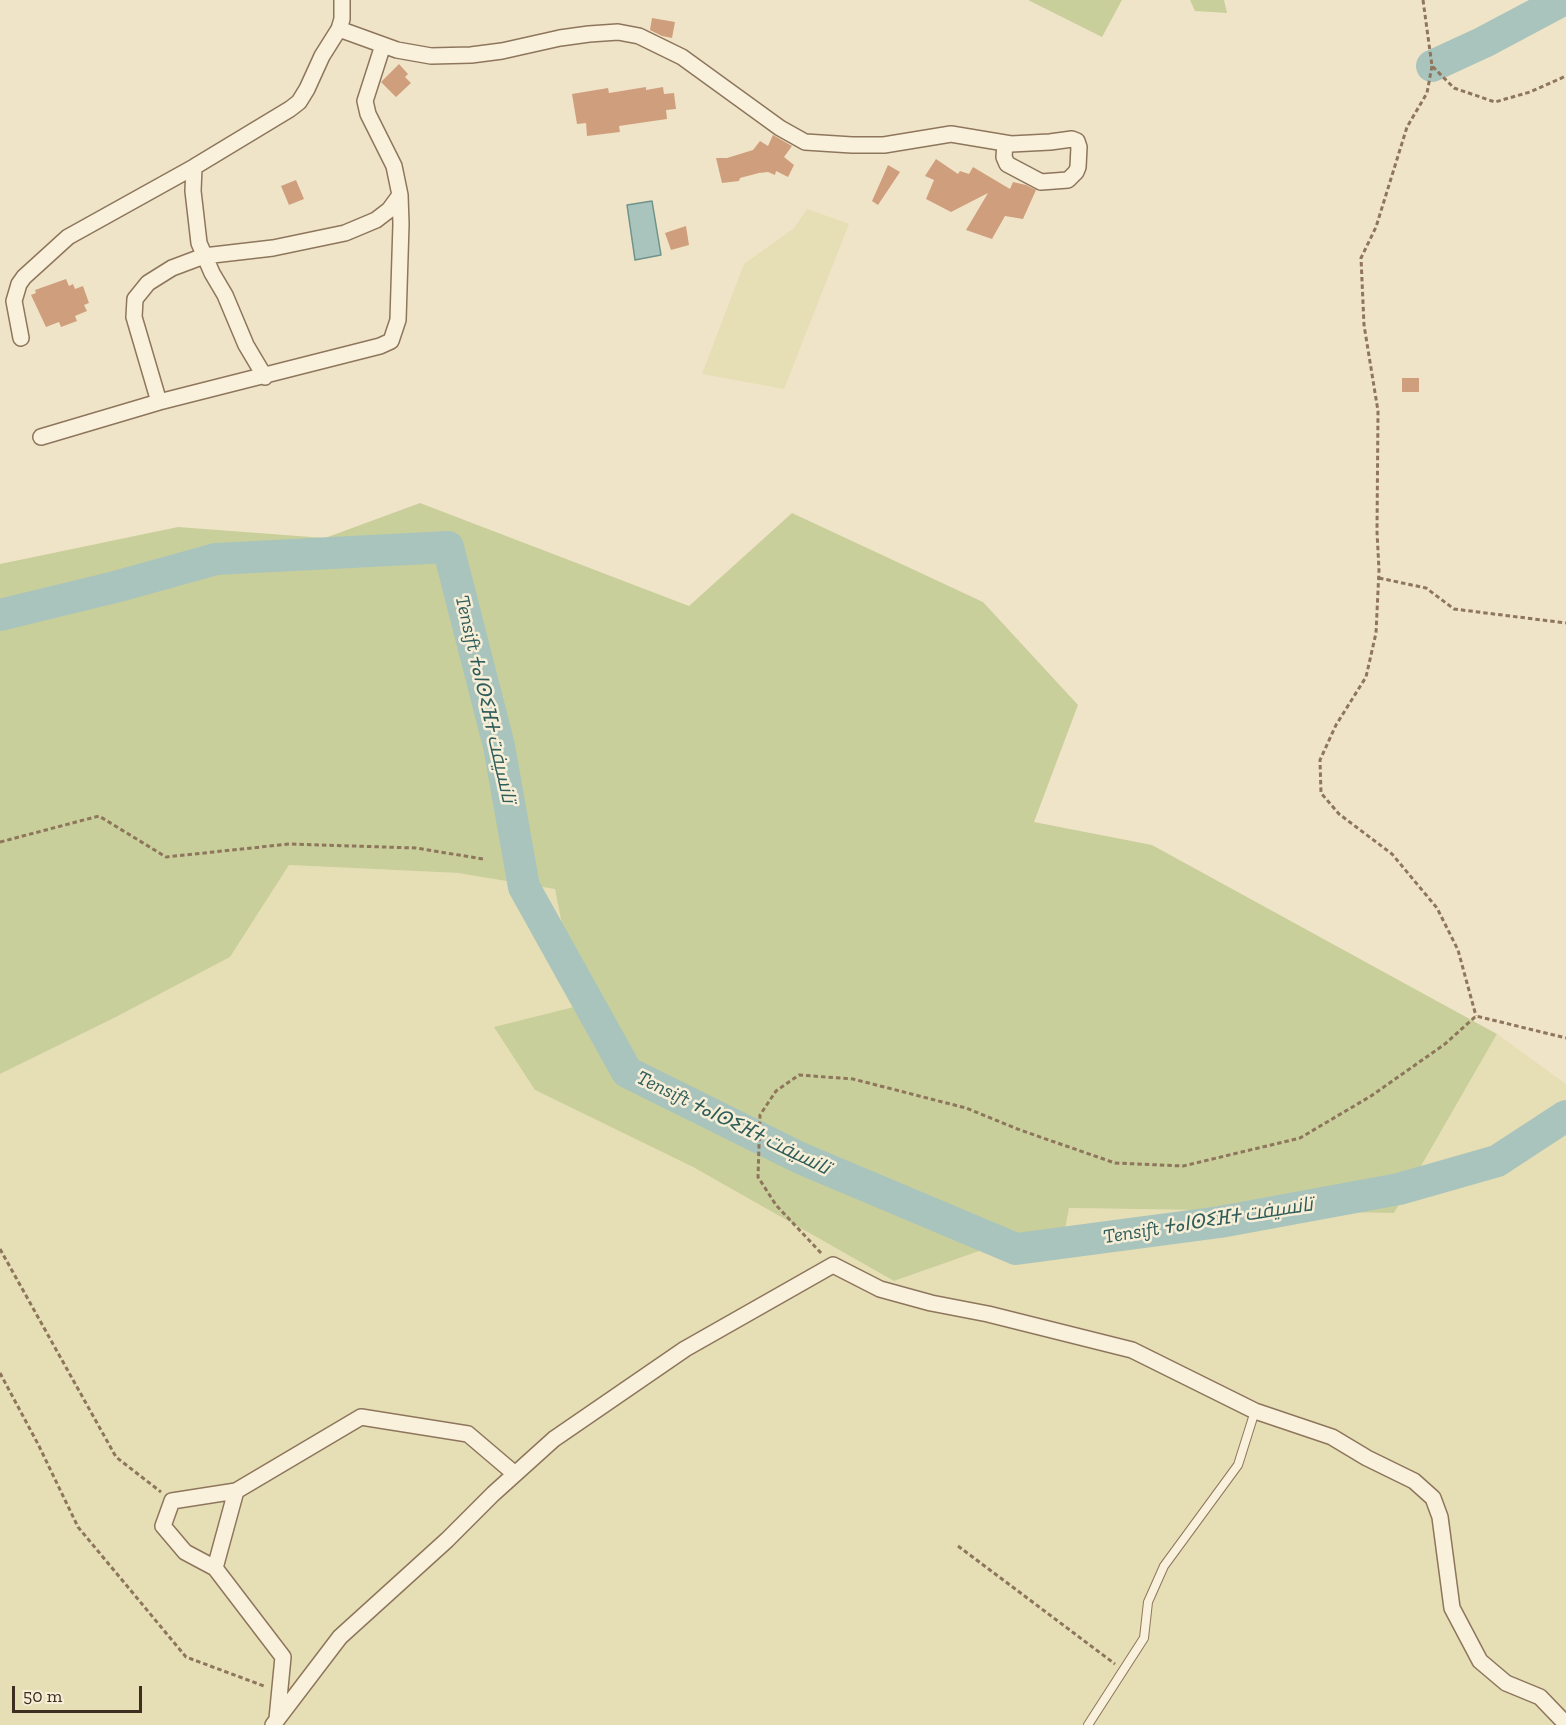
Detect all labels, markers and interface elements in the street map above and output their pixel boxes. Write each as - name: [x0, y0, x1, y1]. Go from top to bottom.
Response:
- water label: Tensift ⵜⴰⵏⵙⵉⴼⵜ تانسيفت: [449, 593, 521, 805]
- water label: Tensift ⵜⴰⵏⵙⵉⴼⵜ تانسيفت: [632, 1066, 834, 1180]
- water label: Tensift ⵜⴰⵏⵙⵉⴼⵜ تانسيفت: [1101, 1193, 1315, 1249]
- scale bar: [15, 1674, 146, 1712]
- text: 50 m: [23, 1685, 62, 1707]

